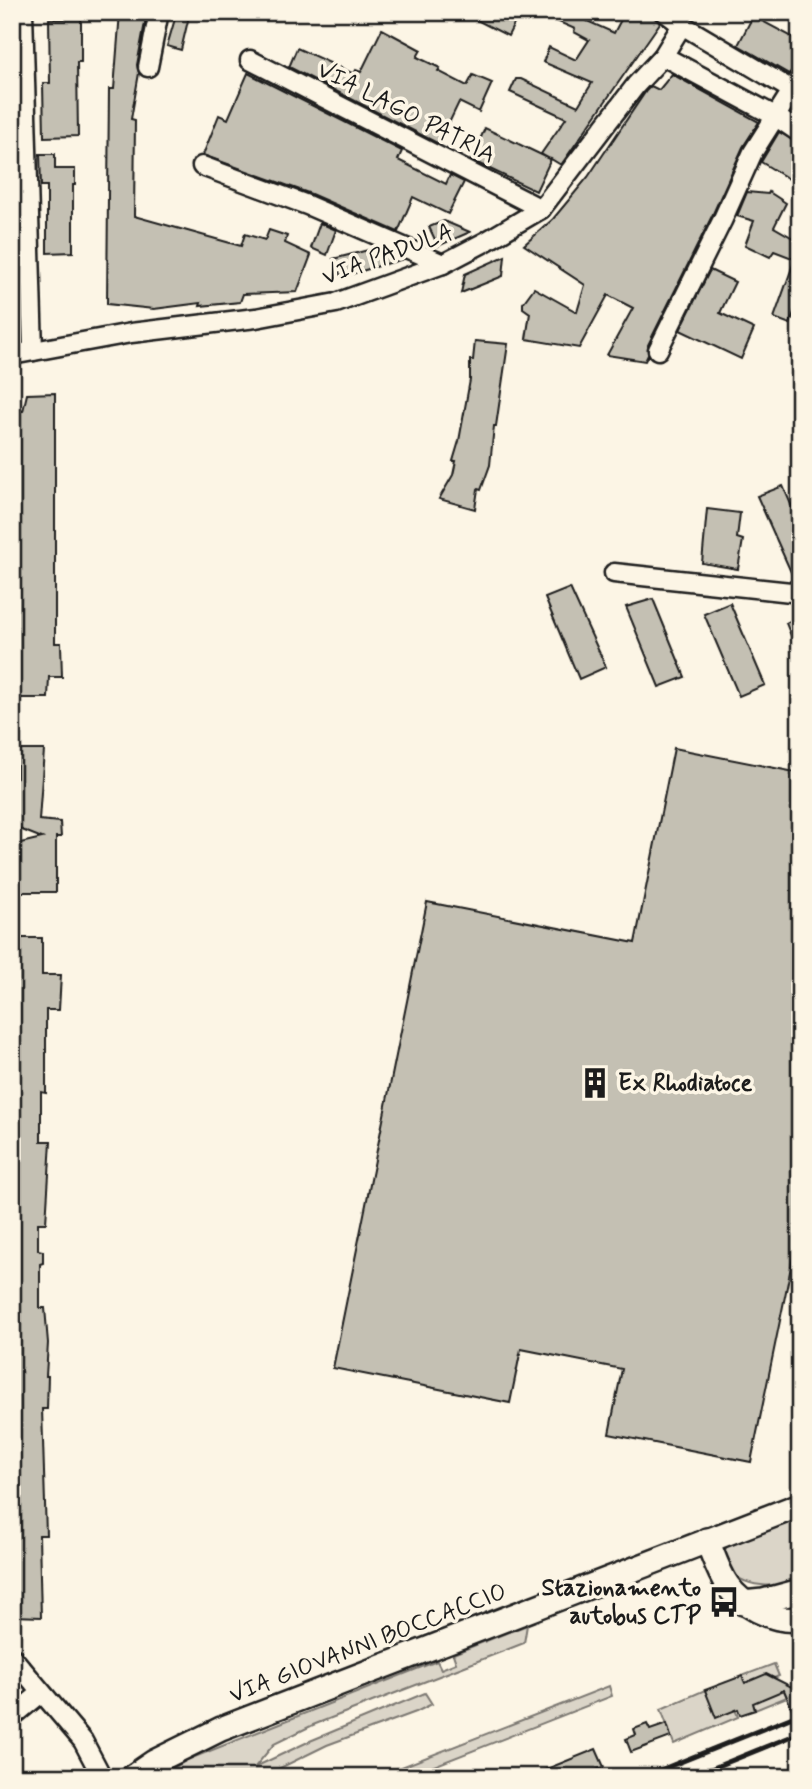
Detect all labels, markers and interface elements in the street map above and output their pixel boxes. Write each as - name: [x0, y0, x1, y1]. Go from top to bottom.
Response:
- street label: VIA LAGO PATRIA: [312, 55, 500, 171]
- street label: VIA PADULA: [318, 217, 458, 293]
- building icon: Ex Rhodiatoce: [578, 1066, 612, 1100]
- place label: Ex Rhodiatoce: [618, 1068, 752, 1099]
- place label: Stazionamento autobus CTP: [541, 1573, 701, 1632]
- street label: VIA GIOVANNI BOCCACCIO: [225, 1577, 511, 1711]
- bus stop icon: Stazionamento autobus CTP: [707, 1585, 741, 1619]

